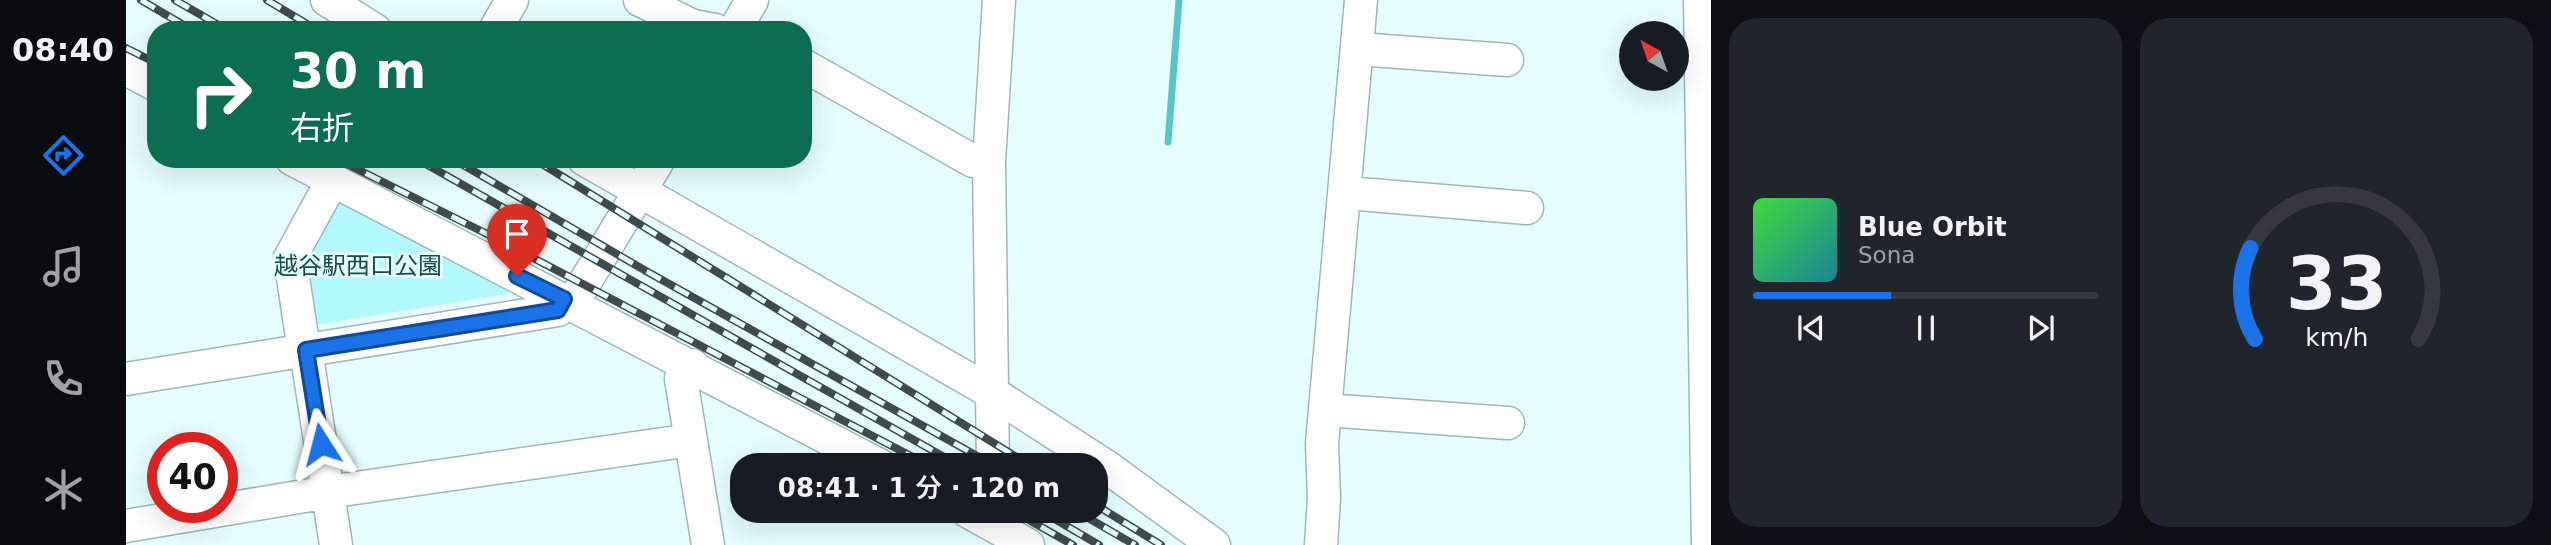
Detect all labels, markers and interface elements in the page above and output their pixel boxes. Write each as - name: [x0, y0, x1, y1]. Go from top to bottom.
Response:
- north arrow: [1619, 21, 1689, 91]
- map controls: [1619, 21, 1689, 91]
- text: 08:40: [12, 31, 114, 69]
- text: 30 m: [290, 43, 426, 100]
- icon: right: [175, 49, 266, 140]
- text: 右折: [290, 109, 354, 147]
- icon: directions: [39, 131, 88, 180]
- pin: [487, 204, 547, 276]
- text: Blue Orbit: [1858, 212, 2007, 242]
- icon: arrive: [498, 215, 536, 253]
- text: 33: [2286, 241, 2387, 326]
- icon: music: [39, 242, 88, 291]
- text: Sona: [1858, 242, 1915, 268]
- park label: 越谷駅西口公園: [274, 252, 442, 280]
- icon: previous: [1792, 309, 1830, 347]
- icon: pause: [1907, 309, 1945, 347]
- icon: next: [2022, 309, 2060, 347]
- text: km/h: [2305, 322, 2368, 351]
- icon: phone: [39, 354, 88, 403]
- position arrow: [284, 407, 358, 481]
- speed limit sign: 40: [147, 432, 238, 523]
- icon: climate: [39, 465, 88, 514]
- text: 08:41 · 1 分 · 120 m: [778, 473, 1060, 503]

